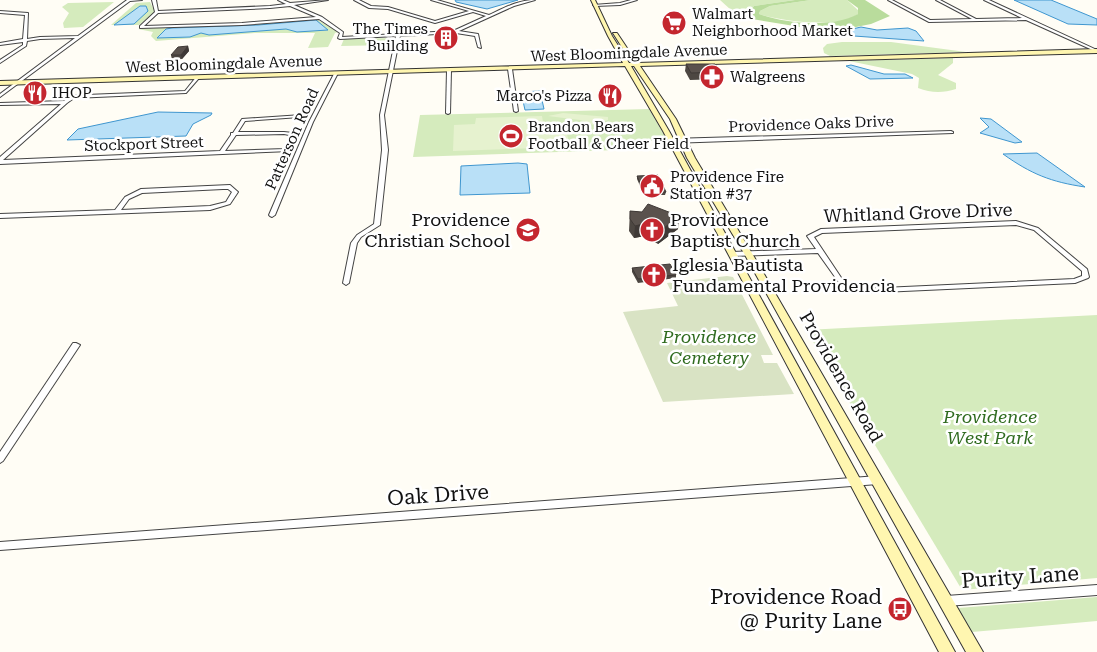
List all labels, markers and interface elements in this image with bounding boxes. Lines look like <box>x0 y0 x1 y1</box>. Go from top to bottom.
place label: Walmart Neighborhood Market <box>692 5 853 40</box>
supermarket icon: Walmart Neighborhood Market <box>661 10 687 36</box>
place label: The Times Building <box>352 20 428 55</box>
building icon: The Times Building <box>433 25 459 51</box>
street label: West Bloomingdale Avenue <box>530 41 728 65</box>
street label: West Bloomingdale Avenue <box>125 52 323 76</box>
pharmacy icon: Walgreens <box>699 64 725 90</box>
place label: Walgreens <box>730 68 805 86</box>
restaurant icon: IHOP <box>22 80 48 106</box>
restaurant icon: Marco's Pizza <box>597 83 623 109</box>
place label: IHOP <box>52 84 92 102</box>
street label: Patterson Road <box>262 85 323 193</box>
place label: Marco's Pizza <box>496 87 592 105</box>
street label: Providence Oaks Drive <box>728 112 894 136</box>
place label: Brandon Bears Football & Cheer Field <box>528 118 689 153</box>
sports icon: Brandon Bears Football & Cheer Field <box>498 123 524 149</box>
street label: Stockport Street <box>84 133 204 155</box>
place label: Providence Fire Station #37 <box>670 168 784 203</box>
public building icon: Providence Fire Station #37 <box>639 173 665 199</box>
street label: Whitland Grove Drive <box>823 199 1013 226</box>
place label: Providence Christian School <box>364 209 510 251</box>
place label: Providence Baptist Church <box>670 209 801 251</box>
school or university icon: Providence Christian School <box>515 217 541 243</box>
church icon: Providence Baptist Church <box>639 217 665 243</box>
place label: Iglesia Bautista Fundamental Providencia <box>672 254 896 296</box>
church icon: Iglesia Bautista Fundamental Providencia <box>641 262 667 288</box>
street label: Providence Road <box>795 308 888 446</box>
park label: Providence Cemetery <box>661 326 756 368</box>
park label: Providence West Park <box>942 406 1037 448</box>
street label: Oak Drive <box>387 479 489 511</box>
street label: Purity Lane <box>960 561 1080 593</box>
place label: Providence Road @ Purity Lane <box>710 585 883 633</box>
bus stop icon: Providence Road @ Purity Lane <box>887 596 913 622</box>

